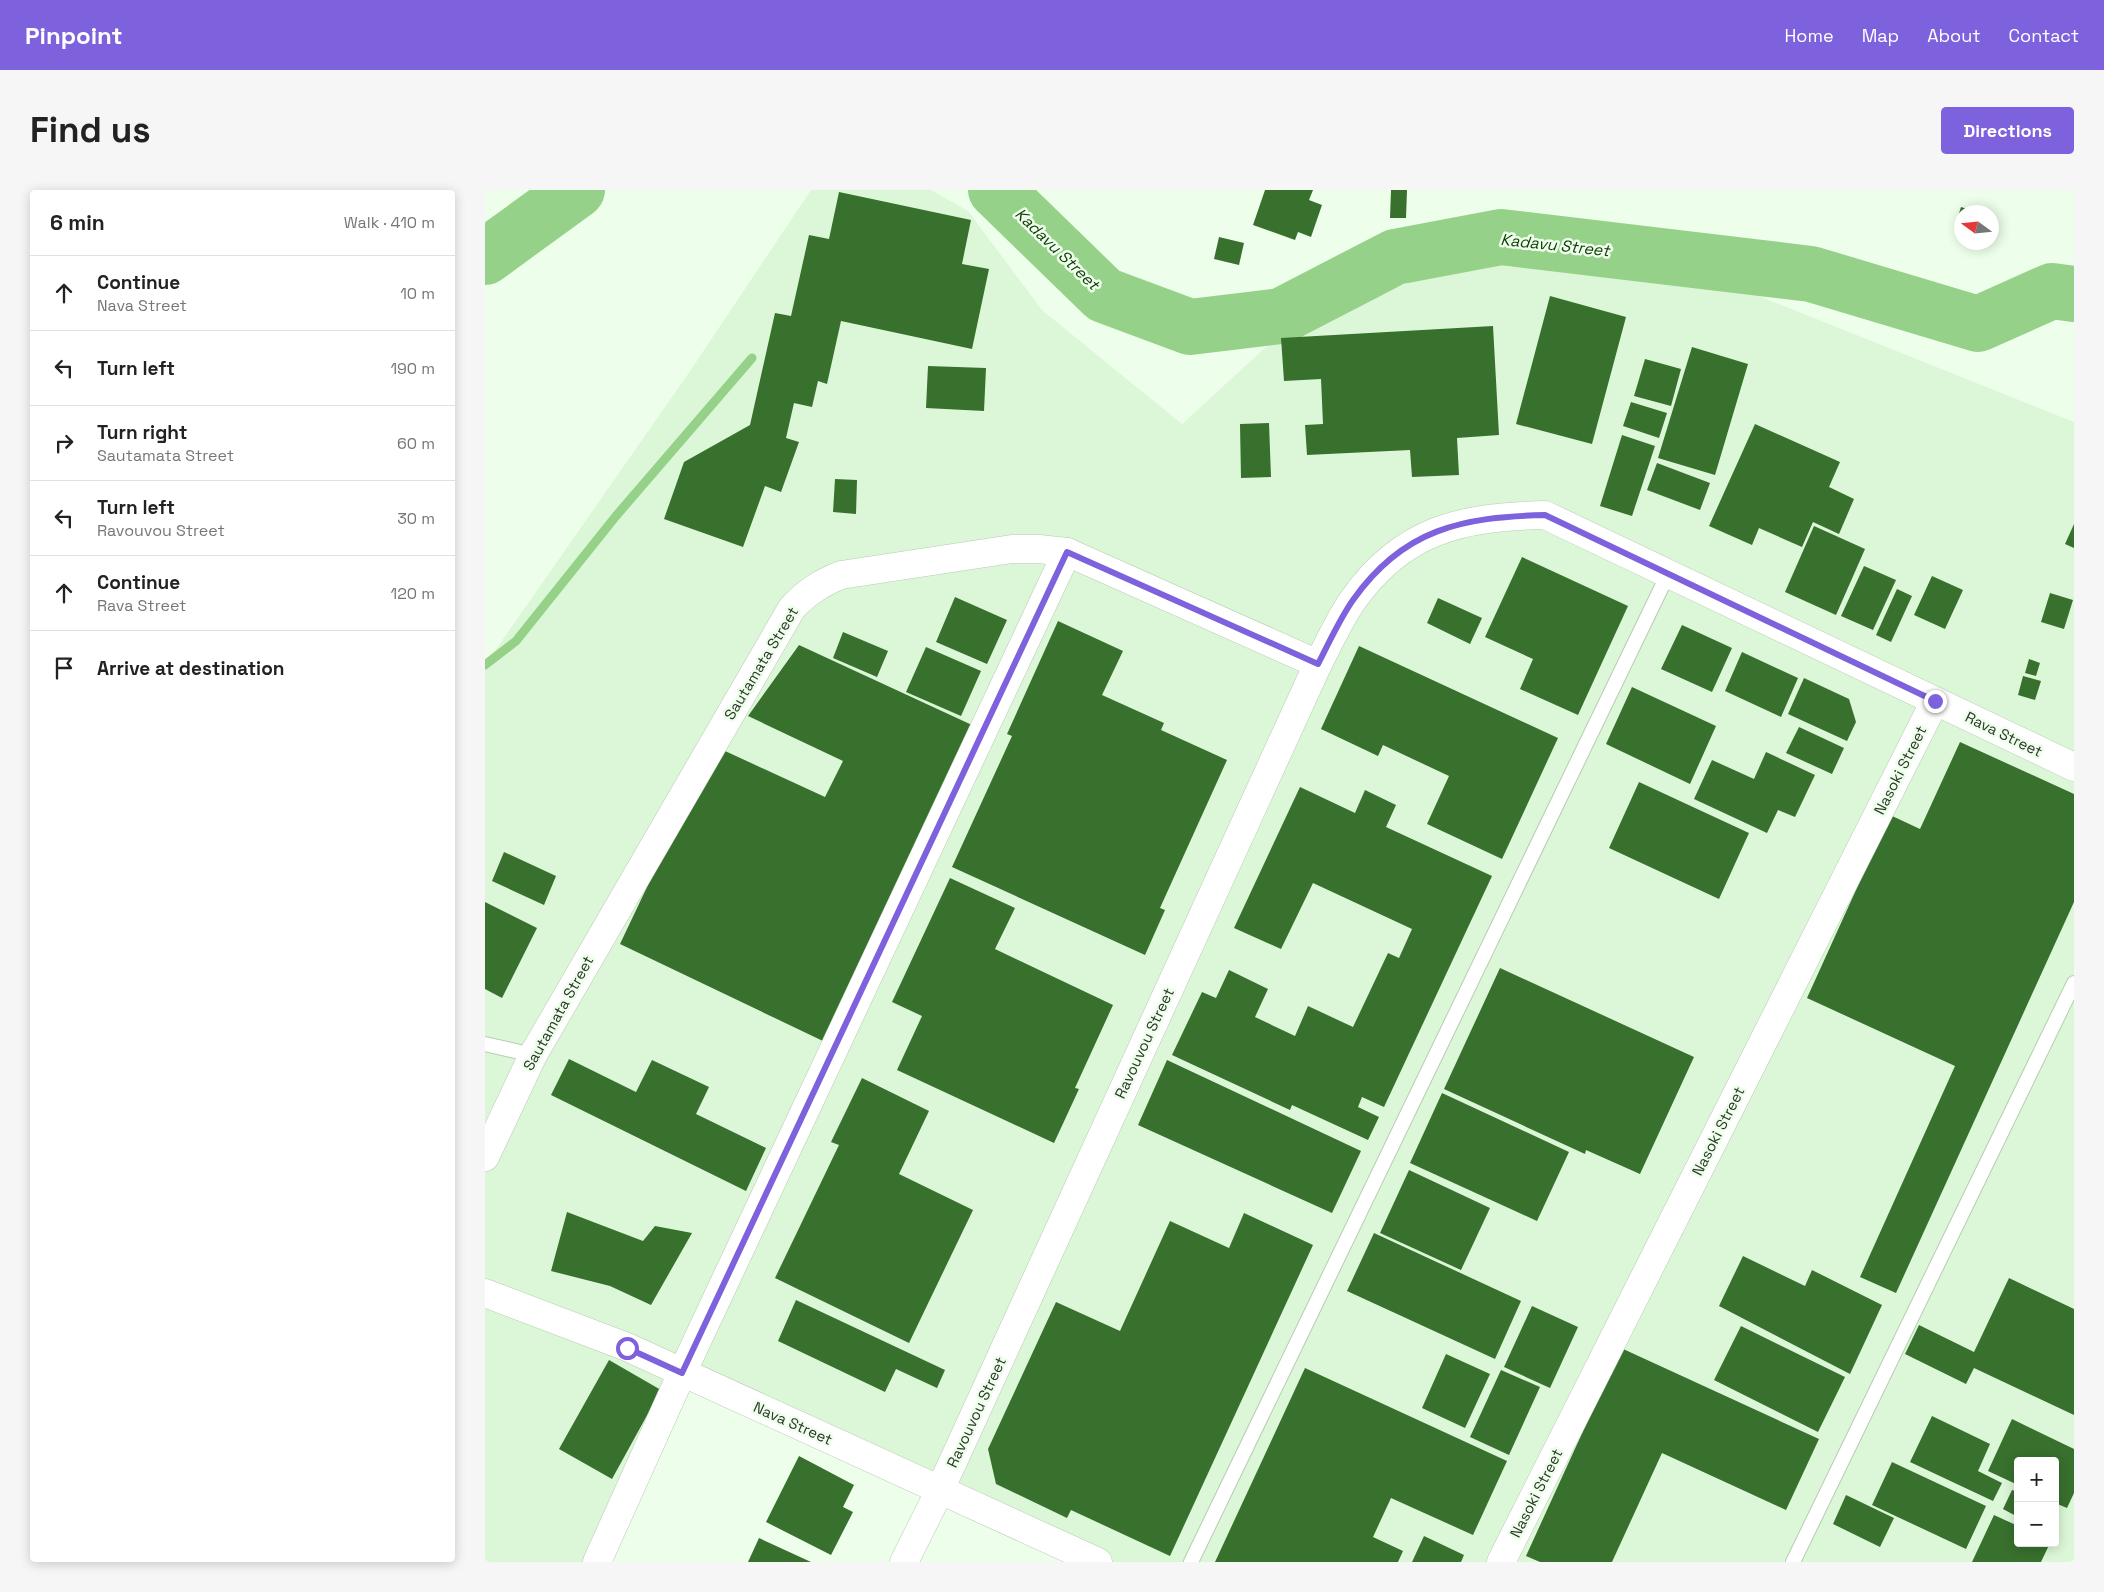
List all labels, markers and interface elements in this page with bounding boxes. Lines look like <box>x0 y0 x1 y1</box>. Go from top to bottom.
text: Pinpoint <box>25 20 122 51</box>
text: Home <box>1785 24 1834 47</box>
text: Map <box>1862 24 1899 47</box>
text: About <box>1927 24 1981 47</box>
text: Contact <box>2009 24 2079 47</box>
button: Directions <box>1941 107 2074 154</box>
text: Find us <box>30 108 151 152</box>
water label: Kadavu Street <box>1010 204 1105 296</box>
north arrow <box>1954 205 1999 250</box>
text: 6 min <box>50 209 105 236</box>
text: Walk · 410 m <box>344 212 435 233</box>
water label: Kadavu Street <box>1500 229 1612 261</box>
text: Continue <box>97 270 180 295</box>
icon: ahead <box>50 279 78 307</box>
text: 10 m <box>400 283 435 304</box>
text: Nava Street <box>97 295 187 316</box>
icon: left <box>50 354 78 382</box>
text: Turn left <box>97 356 175 381</box>
text: 190 m <box>390 358 435 379</box>
text: Turn right <box>97 420 187 445</box>
icon: right <box>50 429 78 457</box>
text: 60 m <box>397 433 435 454</box>
text: Sautamata Street <box>97 445 234 466</box>
text: Turn left <box>97 495 175 520</box>
icon: left <box>50 504 78 532</box>
text: 30 m <box>397 508 435 529</box>
text: Ravouvou Street <box>97 520 225 541</box>
text: Continue <box>97 570 180 595</box>
icon: ahead <box>50 579 78 607</box>
text: 120 m <box>391 583 435 604</box>
text: Rava Street <box>97 595 186 616</box>
street label: Sautamata Street <box>720 603 802 723</box>
icon: arrive <box>50 654 78 682</box>
text: Arrive at destination <box>97 656 285 681</box>
route end <box>1924 690 1947 713</box>
street label: Rava Street <box>1962 707 2046 761</box>
street label: Nasoki Street <box>1869 722 1931 818</box>
street label: Sautamata Street <box>519 952 598 1074</box>
street label: Ravouvou Street <box>1110 985 1178 1101</box>
street label: Nasoki Street <box>1687 1083 1749 1179</box>
route start <box>616 1337 639 1360</box>
street label: Ravouvou Street <box>942 1354 1010 1470</box>
street label: Nava Street <box>751 1397 835 1449</box>
street label: Nasoki Street <box>1505 1445 1567 1541</box>
map controls <box>2014 1457 2059 1547</box>
button: + <box>2014 1457 2059 1502</box>
button: − <box>2014 1502 2059 1547</box>

